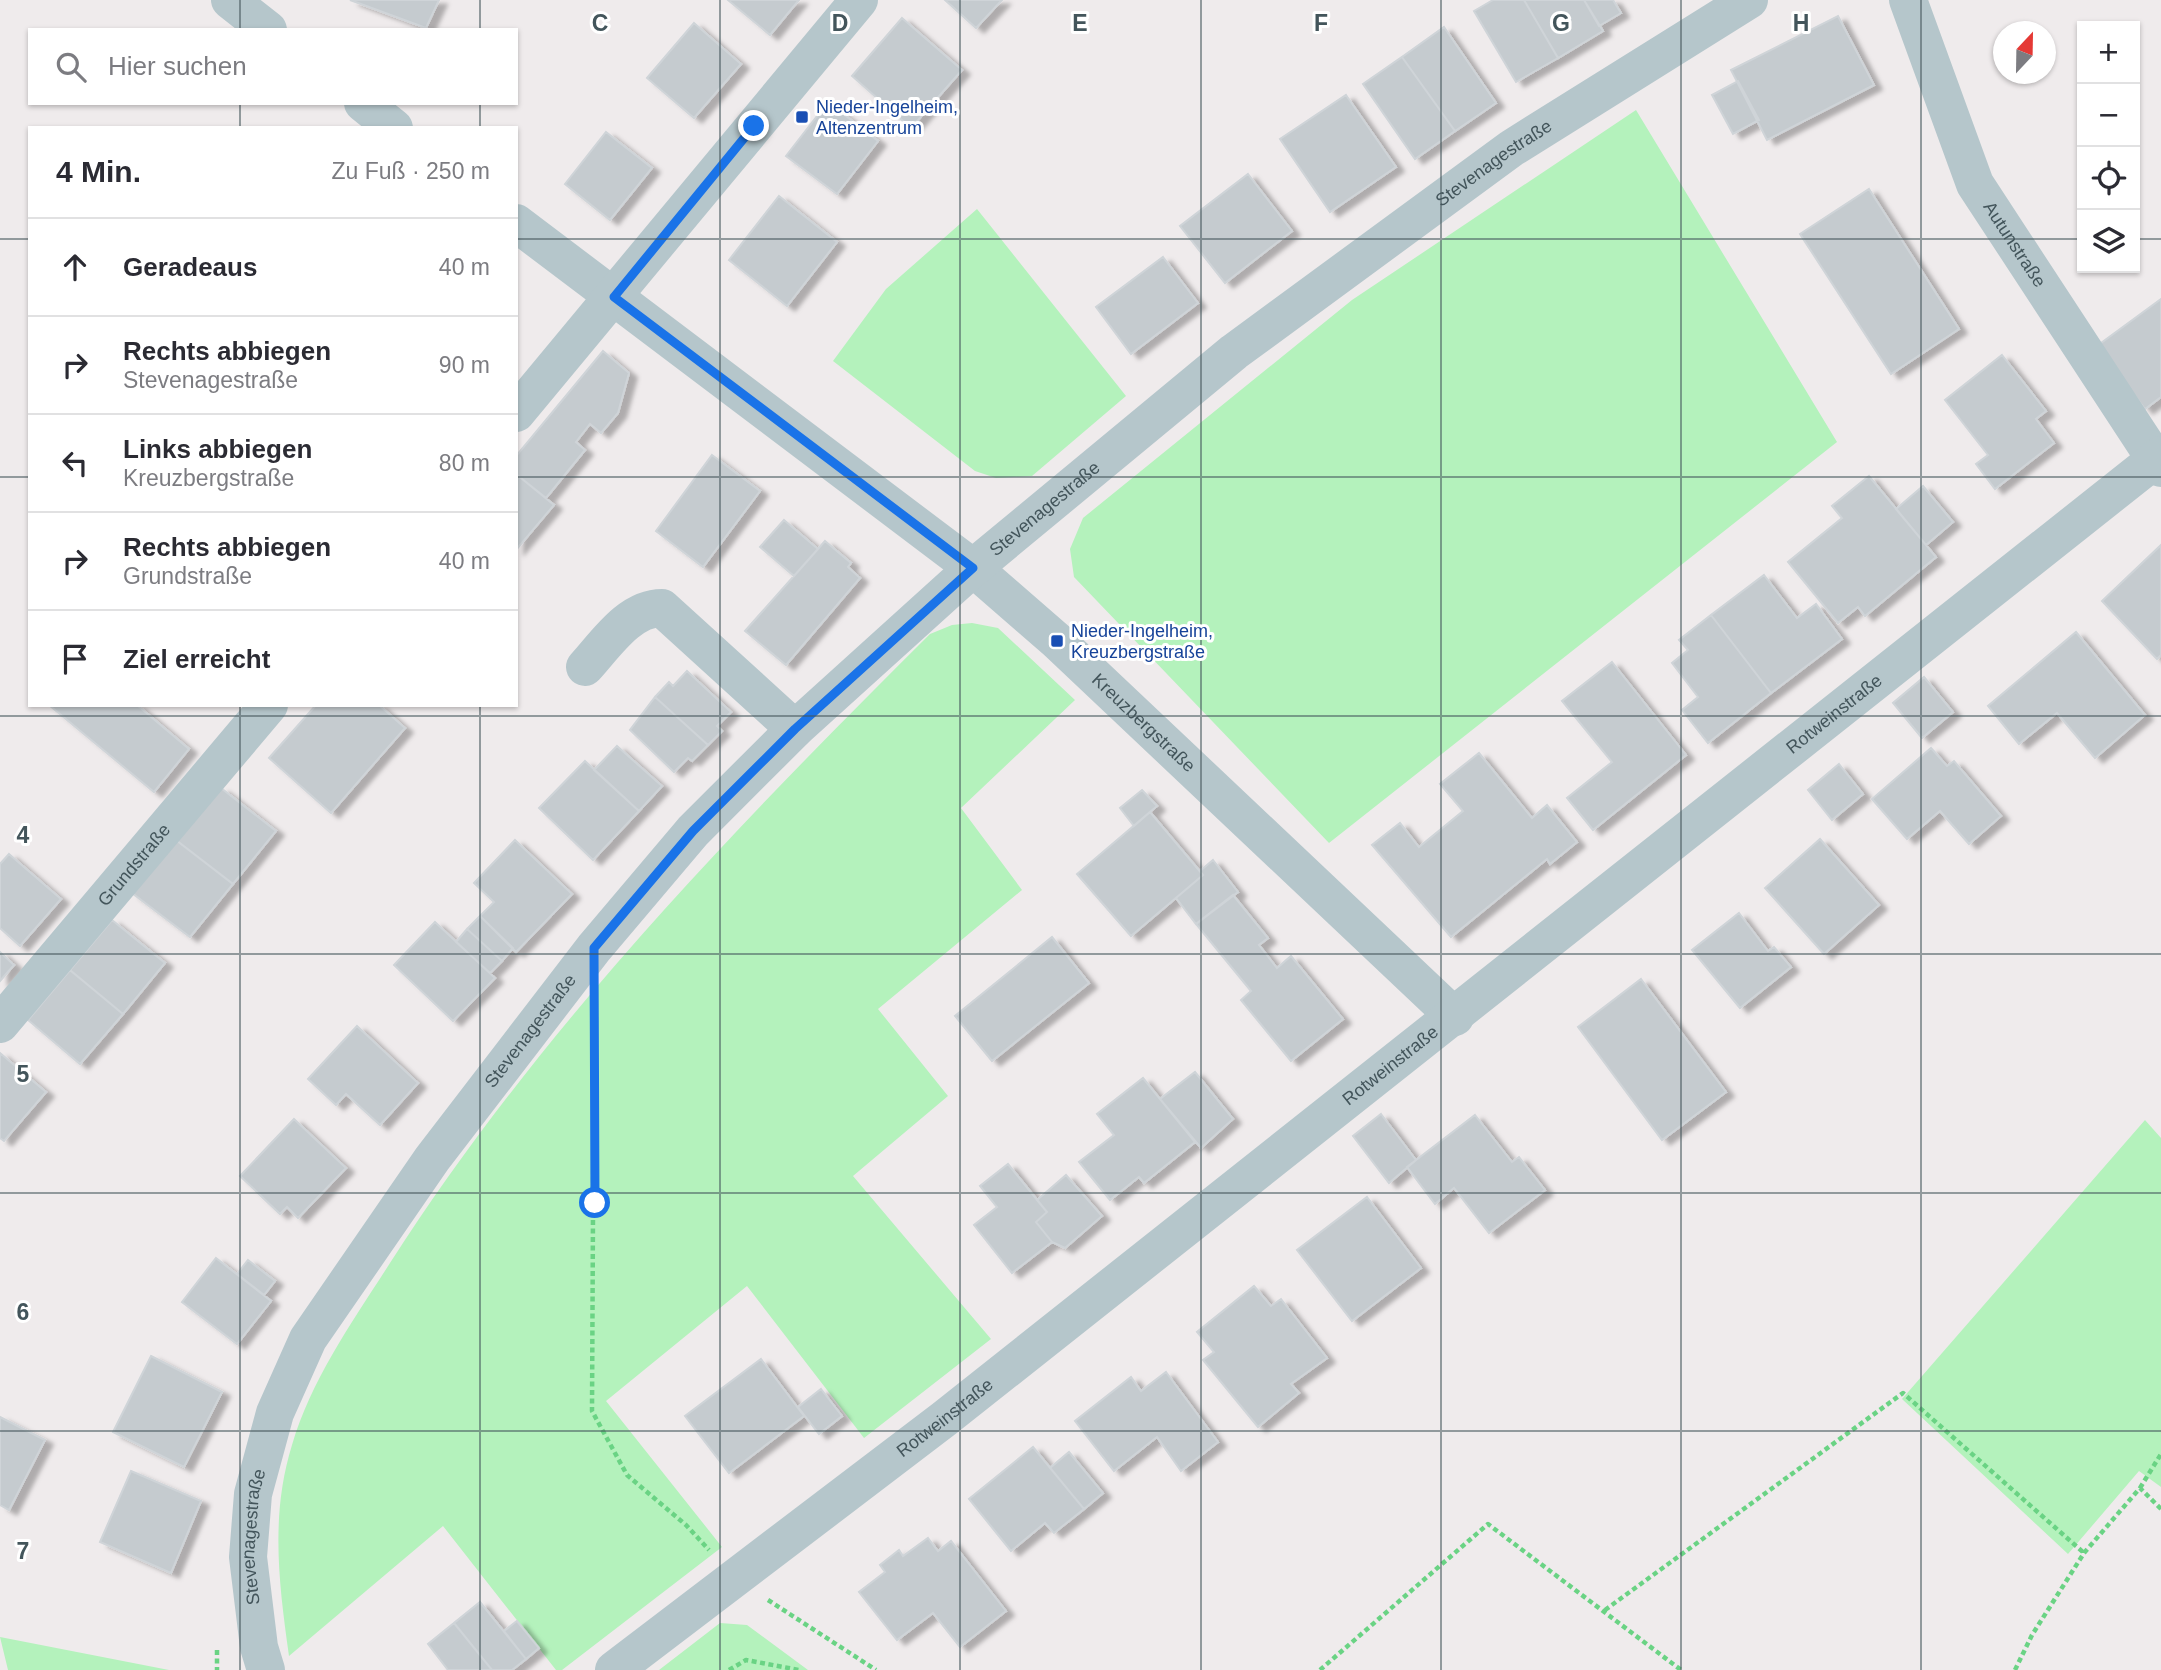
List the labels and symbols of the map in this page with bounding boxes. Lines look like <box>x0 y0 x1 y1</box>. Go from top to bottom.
text: C <box>592 10 608 36</box>
text: D <box>832 10 848 36</box>
text: E <box>1072 10 1088 36</box>
text: F <box>1314 10 1328 36</box>
text: G <box>1552 10 1570 36</box>
text: H <box>1793 10 1809 36</box>
north arrow <box>1993 21 2056 84</box>
place label: Nieder-Ingelheim, Altenzentrum <box>816 97 958 138</box>
marker: Nieder-Ingelheim, Altenzentrum <box>794 109 810 125</box>
route end <box>738 110 769 141</box>
street label: Stevenagestraße <box>1432 116 1555 211</box>
street label: Autunstraße <box>1979 198 2050 291</box>
street label: Stevenagestraße <box>985 457 1104 560</box>
place label: Nieder-Ingelheim, Kreuzbergstraße <box>1071 621 1213 662</box>
marker: Nieder-Ingelheim, Kreuzbergstraße <box>1049 633 1065 649</box>
street label: Kreuzbergstraße <box>1088 669 1199 776</box>
street label: Rotweinstraße <box>1782 670 1886 758</box>
street label: Grundstraße <box>94 820 174 910</box>
text: 4 <box>17 822 30 848</box>
street label: Stevenagestraße <box>481 970 580 1091</box>
street label: Rotweinstraße <box>1339 1022 1442 1109</box>
text: 5 <box>17 1061 30 1087</box>
route start <box>579 1187 610 1218</box>
text: 6 <box>17 1299 29 1325</box>
street label: Rotweinstraße <box>893 1374 997 1461</box>
street label: Stevenagestraße <box>238 1467 269 1606</box>
text: 7 <box>17 1538 29 1564</box>

